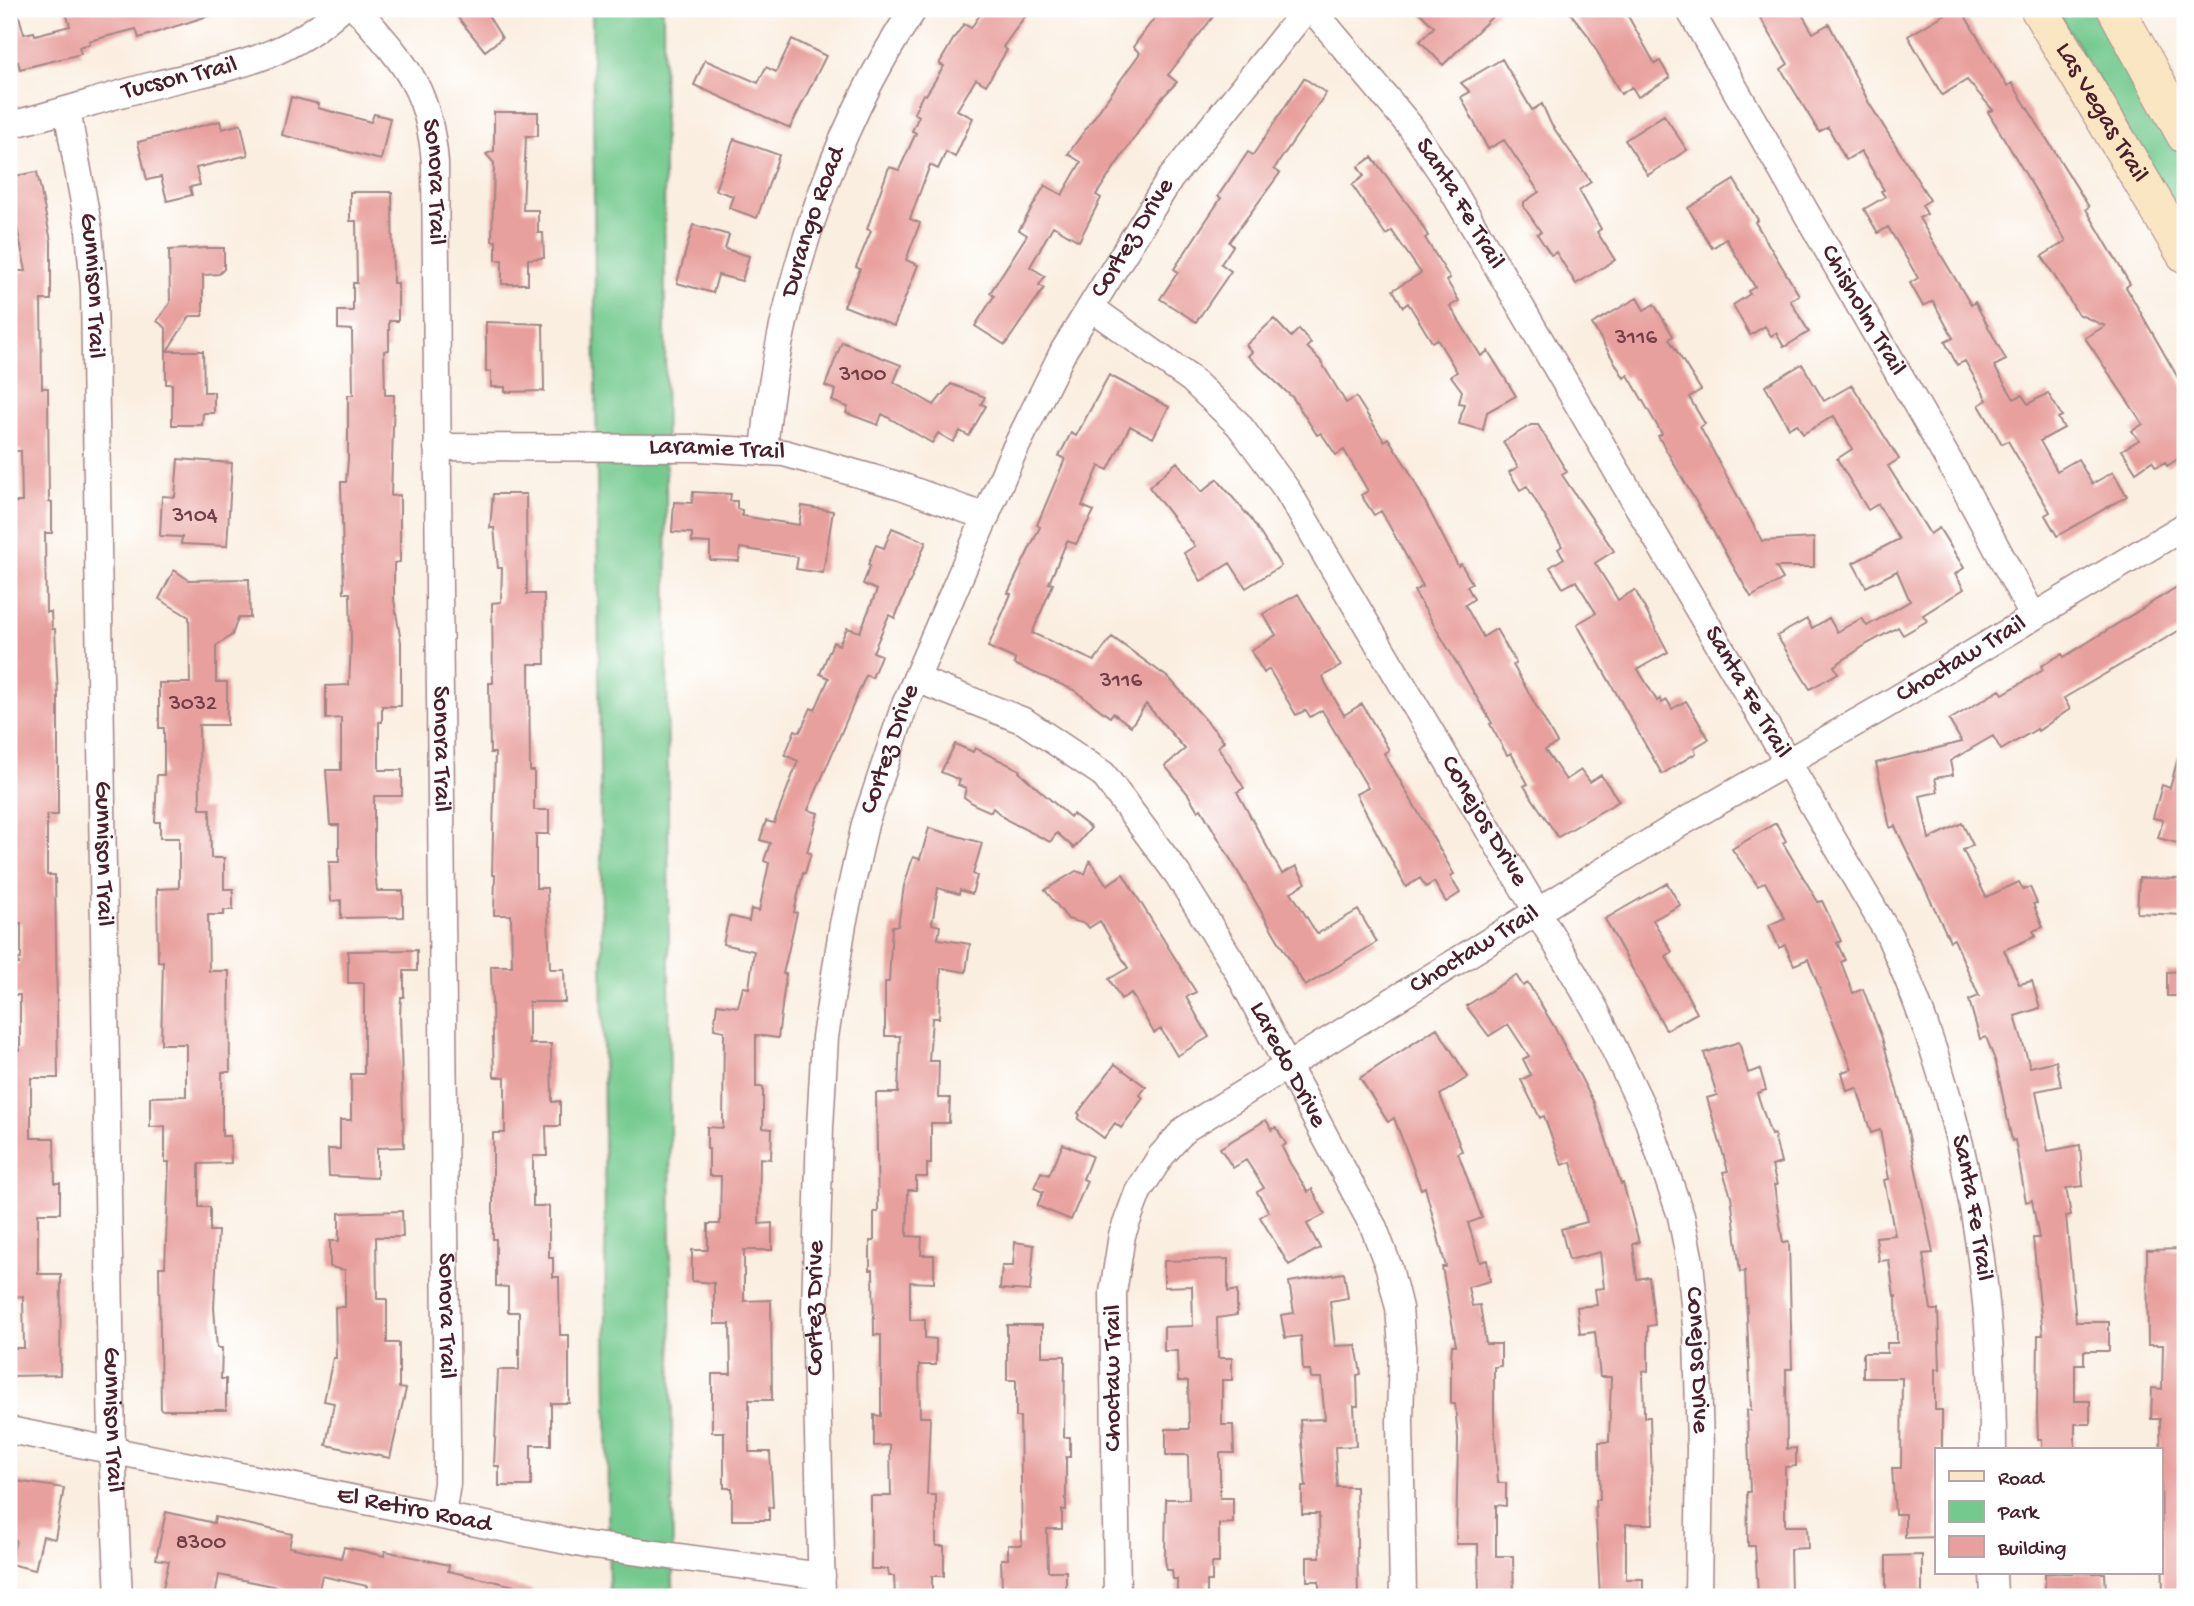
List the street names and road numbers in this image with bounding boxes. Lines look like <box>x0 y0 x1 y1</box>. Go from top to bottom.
street label: Las Vegas Trail <box>2047 37 2155 189</box>
street label: Tucson Trail <box>117 50 241 109</box>
street label: Sonora Trail <box>413 116 451 245</box>
street label: Santa Fe Trail <box>1407 133 1511 275</box>
street label: Durango Road <box>774 141 854 302</box>
street label: Cortez Drive <box>1084 172 1182 304</box>
street label: Gunnison Trail <box>71 211 111 359</box>
street label: Chisholm Trail <box>1813 240 1912 382</box>
street label: Laramie Trail <box>649 432 786 469</box>
street label: Choctaw Trail <box>1891 609 2033 711</box>
street label: Santa Fe Trail <box>1696 621 1798 764</box>
street label: Cortez Drive <box>854 679 928 818</box>
street label: Sonora Trail <box>424 686 457 812</box>
street label: Conejos Drive <box>1433 750 1535 893</box>
street label: Gunnison Trail <box>86 781 119 927</box>
street label: Choctaw Trail <box>1404 898 1545 1002</box>
street label: Laredo Drive <box>1241 997 1333 1134</box>
street label: Santa Fe Trail <box>1943 1132 1999 1283</box>
street label: Cortez Drive <box>799 1240 832 1376</box>
street label: Sonora Trail <box>430 1253 462 1379</box>
street label: Conejos Drive <box>1677 1285 1715 1434</box>
street label: Choctaw Trail <box>1099 1305 1130 1451</box>
street label: Gunnison Trail <box>95 1347 130 1493</box>
street label: El Retiro Road <box>334 1480 496 1541</box>

